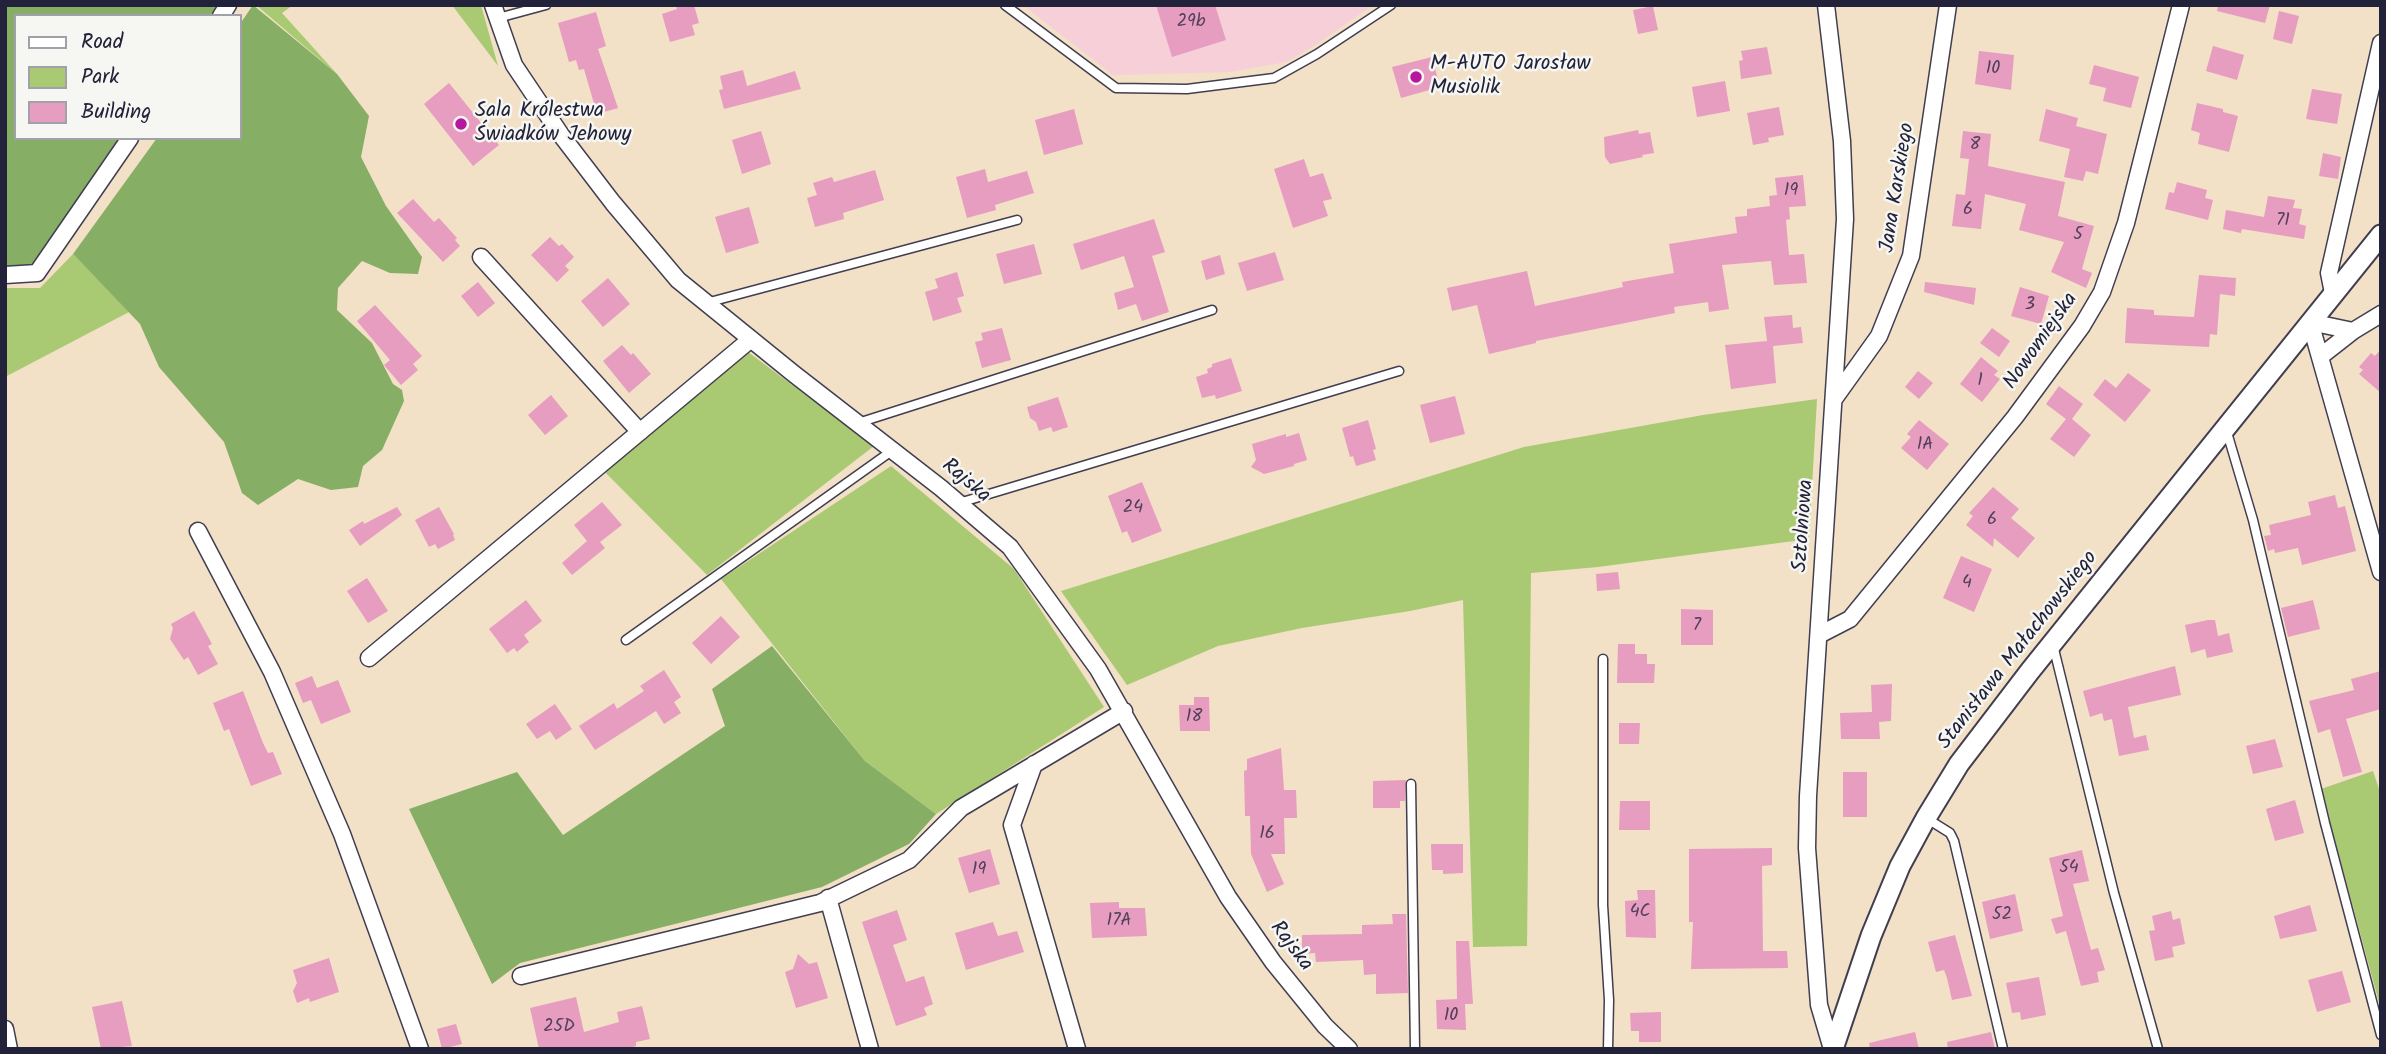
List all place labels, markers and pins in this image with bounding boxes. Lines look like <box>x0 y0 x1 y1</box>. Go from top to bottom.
place label: M-AUTO Jarosław Musiolik <box>1430 52 1591 102</box>
marker: M-AUTO Jarosław Musiolik <box>1408 69 1424 85</box>
place label: Sala Królestwa Świadków Jehowy <box>475 99 631 149</box>
marker: Sala Królestwa Świadków Jehowy <box>453 116 469 132</box>

